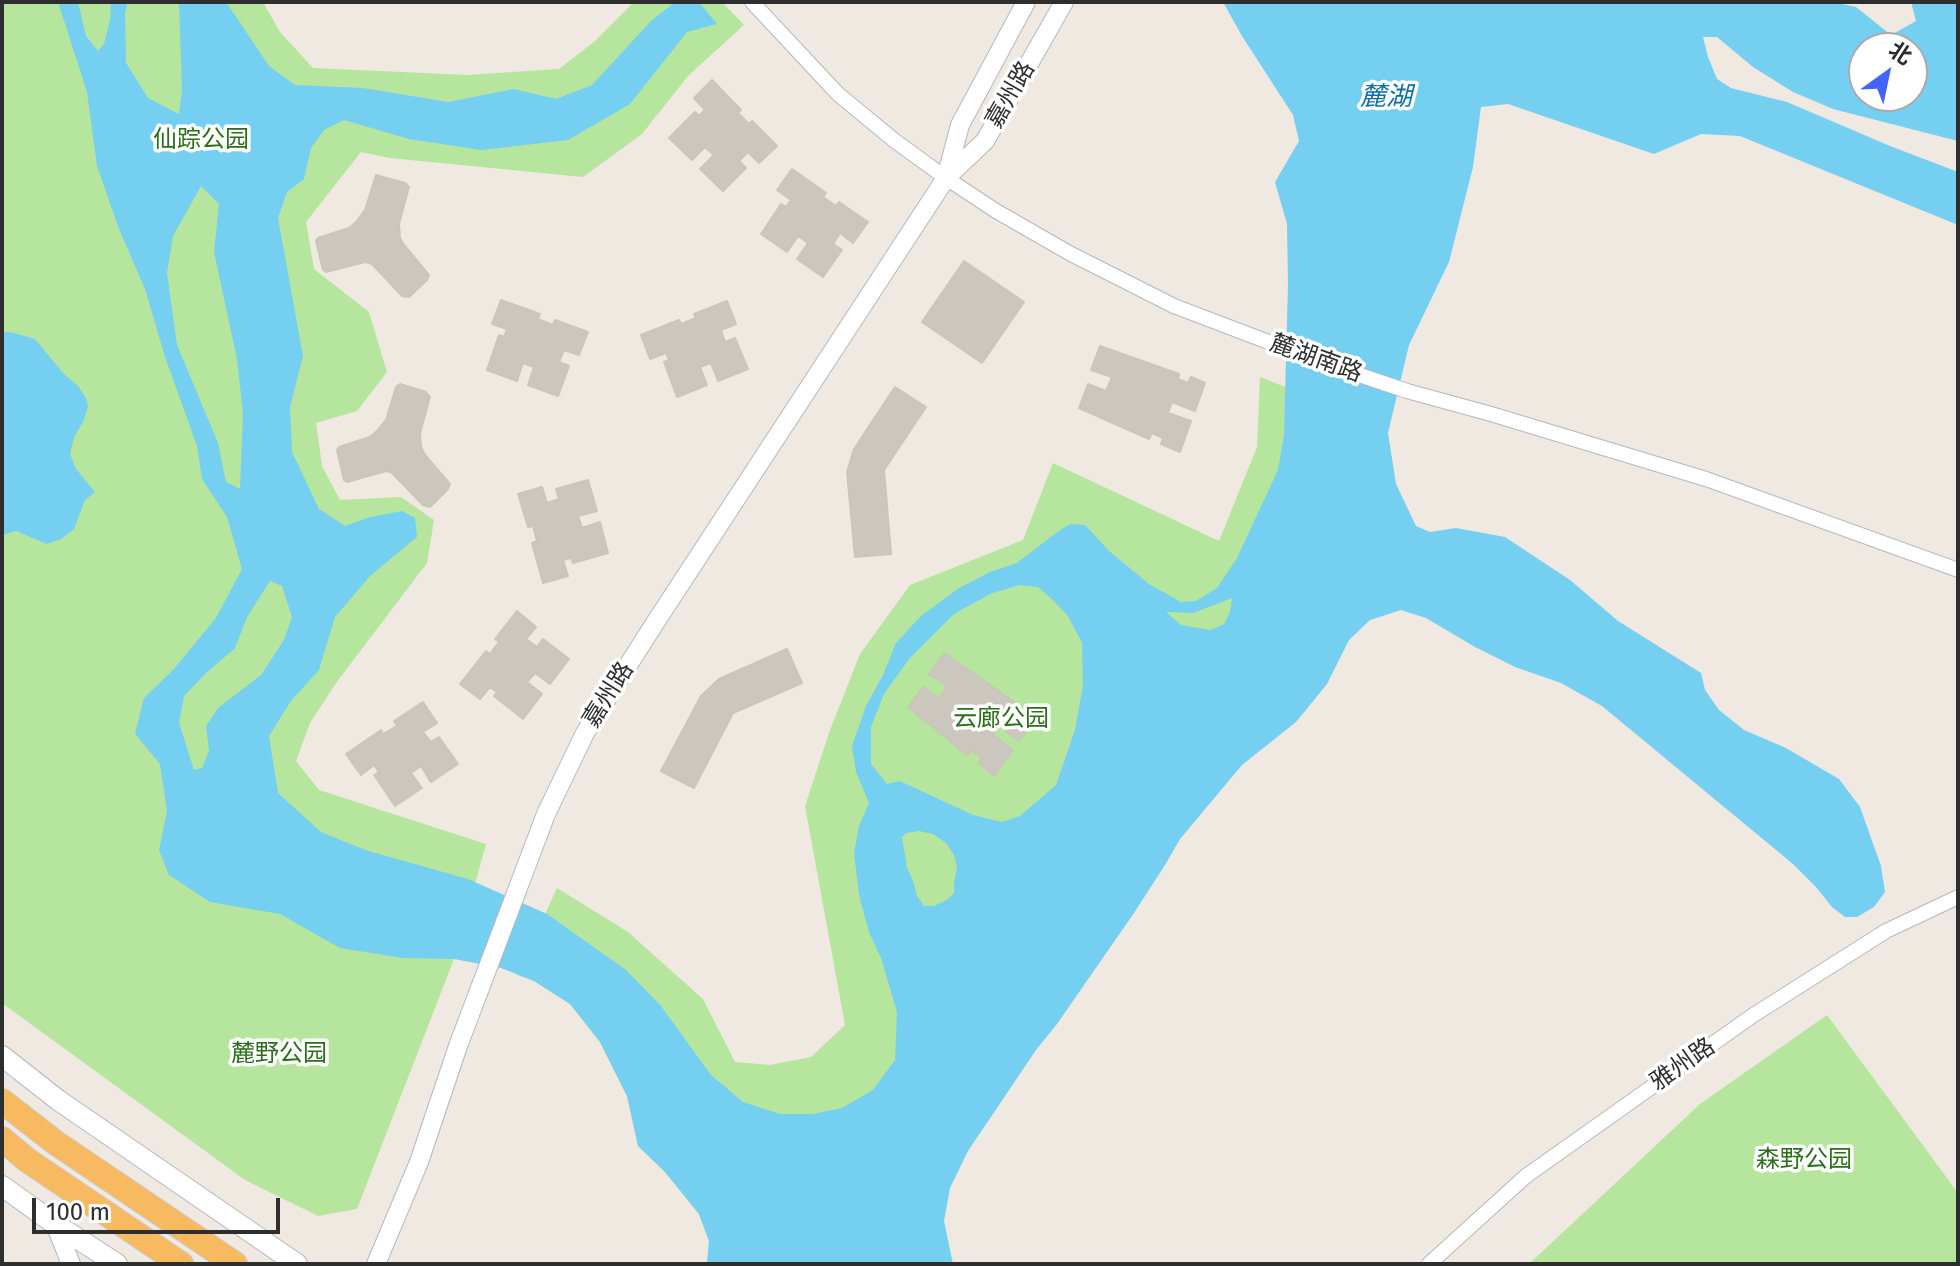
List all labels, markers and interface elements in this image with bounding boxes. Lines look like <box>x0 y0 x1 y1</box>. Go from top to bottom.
north arrow <box>1848 32 1928 112</box>
text: 北 <box>1884 36 1917 70</box>
street label: 嘉州路 <box>981 57 1041 133</box>
water label: 麓湖 <box>1360 82 1412 114</box>
park label: 仙踪公园 <box>153 126 249 154</box>
street label: 麓湖南路 <box>1266 329 1366 389</box>
street label: 嘉州路 <box>578 657 640 733</box>
park label: 云廊公园 <box>953 705 1049 733</box>
street label: 雅州路 <box>1645 1033 1721 1097</box>
park label: 麓野公园 <box>231 1040 327 1068</box>
park label: 森野公园 <box>1756 1146 1852 1174</box>
scale bar <box>36 1182 284 1232</box>
text: 100 m <box>46 1198 110 1226</box>

